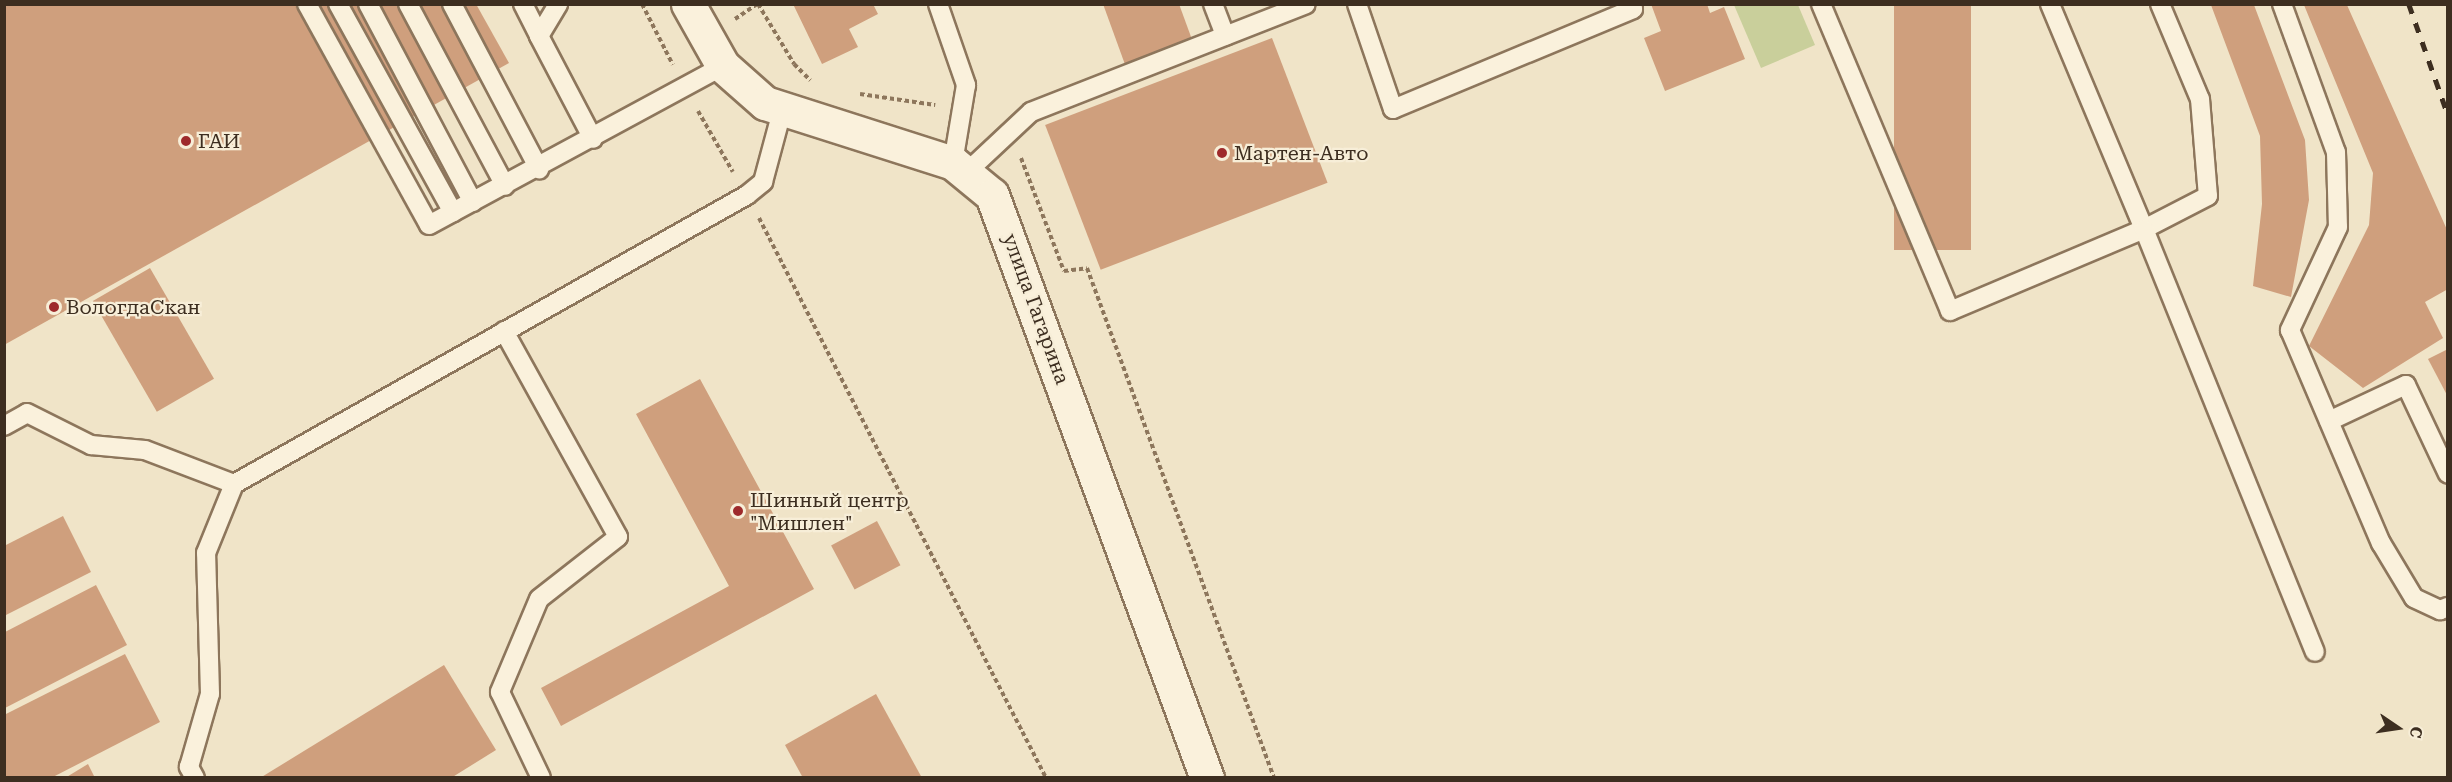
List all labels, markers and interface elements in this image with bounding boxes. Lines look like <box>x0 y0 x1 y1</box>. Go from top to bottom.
place label: ГАИ <box>198 129 240 153</box>
marker: ГАИ <box>179 134 193 148</box>
place label: Мартен-Авто <box>1234 141 1368 165</box>
marker: Мартен-Авто <box>1215 146 1229 160</box>
street label: улица Гагарина <box>998 230 1074 388</box>
place label: ВологдаСкан <box>66 295 200 319</box>
marker: ВологдаСкан <box>47 300 61 314</box>
place label: Шинный центр "Мишлен" <box>750 488 908 535</box>
marker: Шинный центр "Мишлен" <box>731 504 745 518</box>
north arrow <box>2368 698 2428 758</box>
text: С <box>2406 725 2427 740</box>

